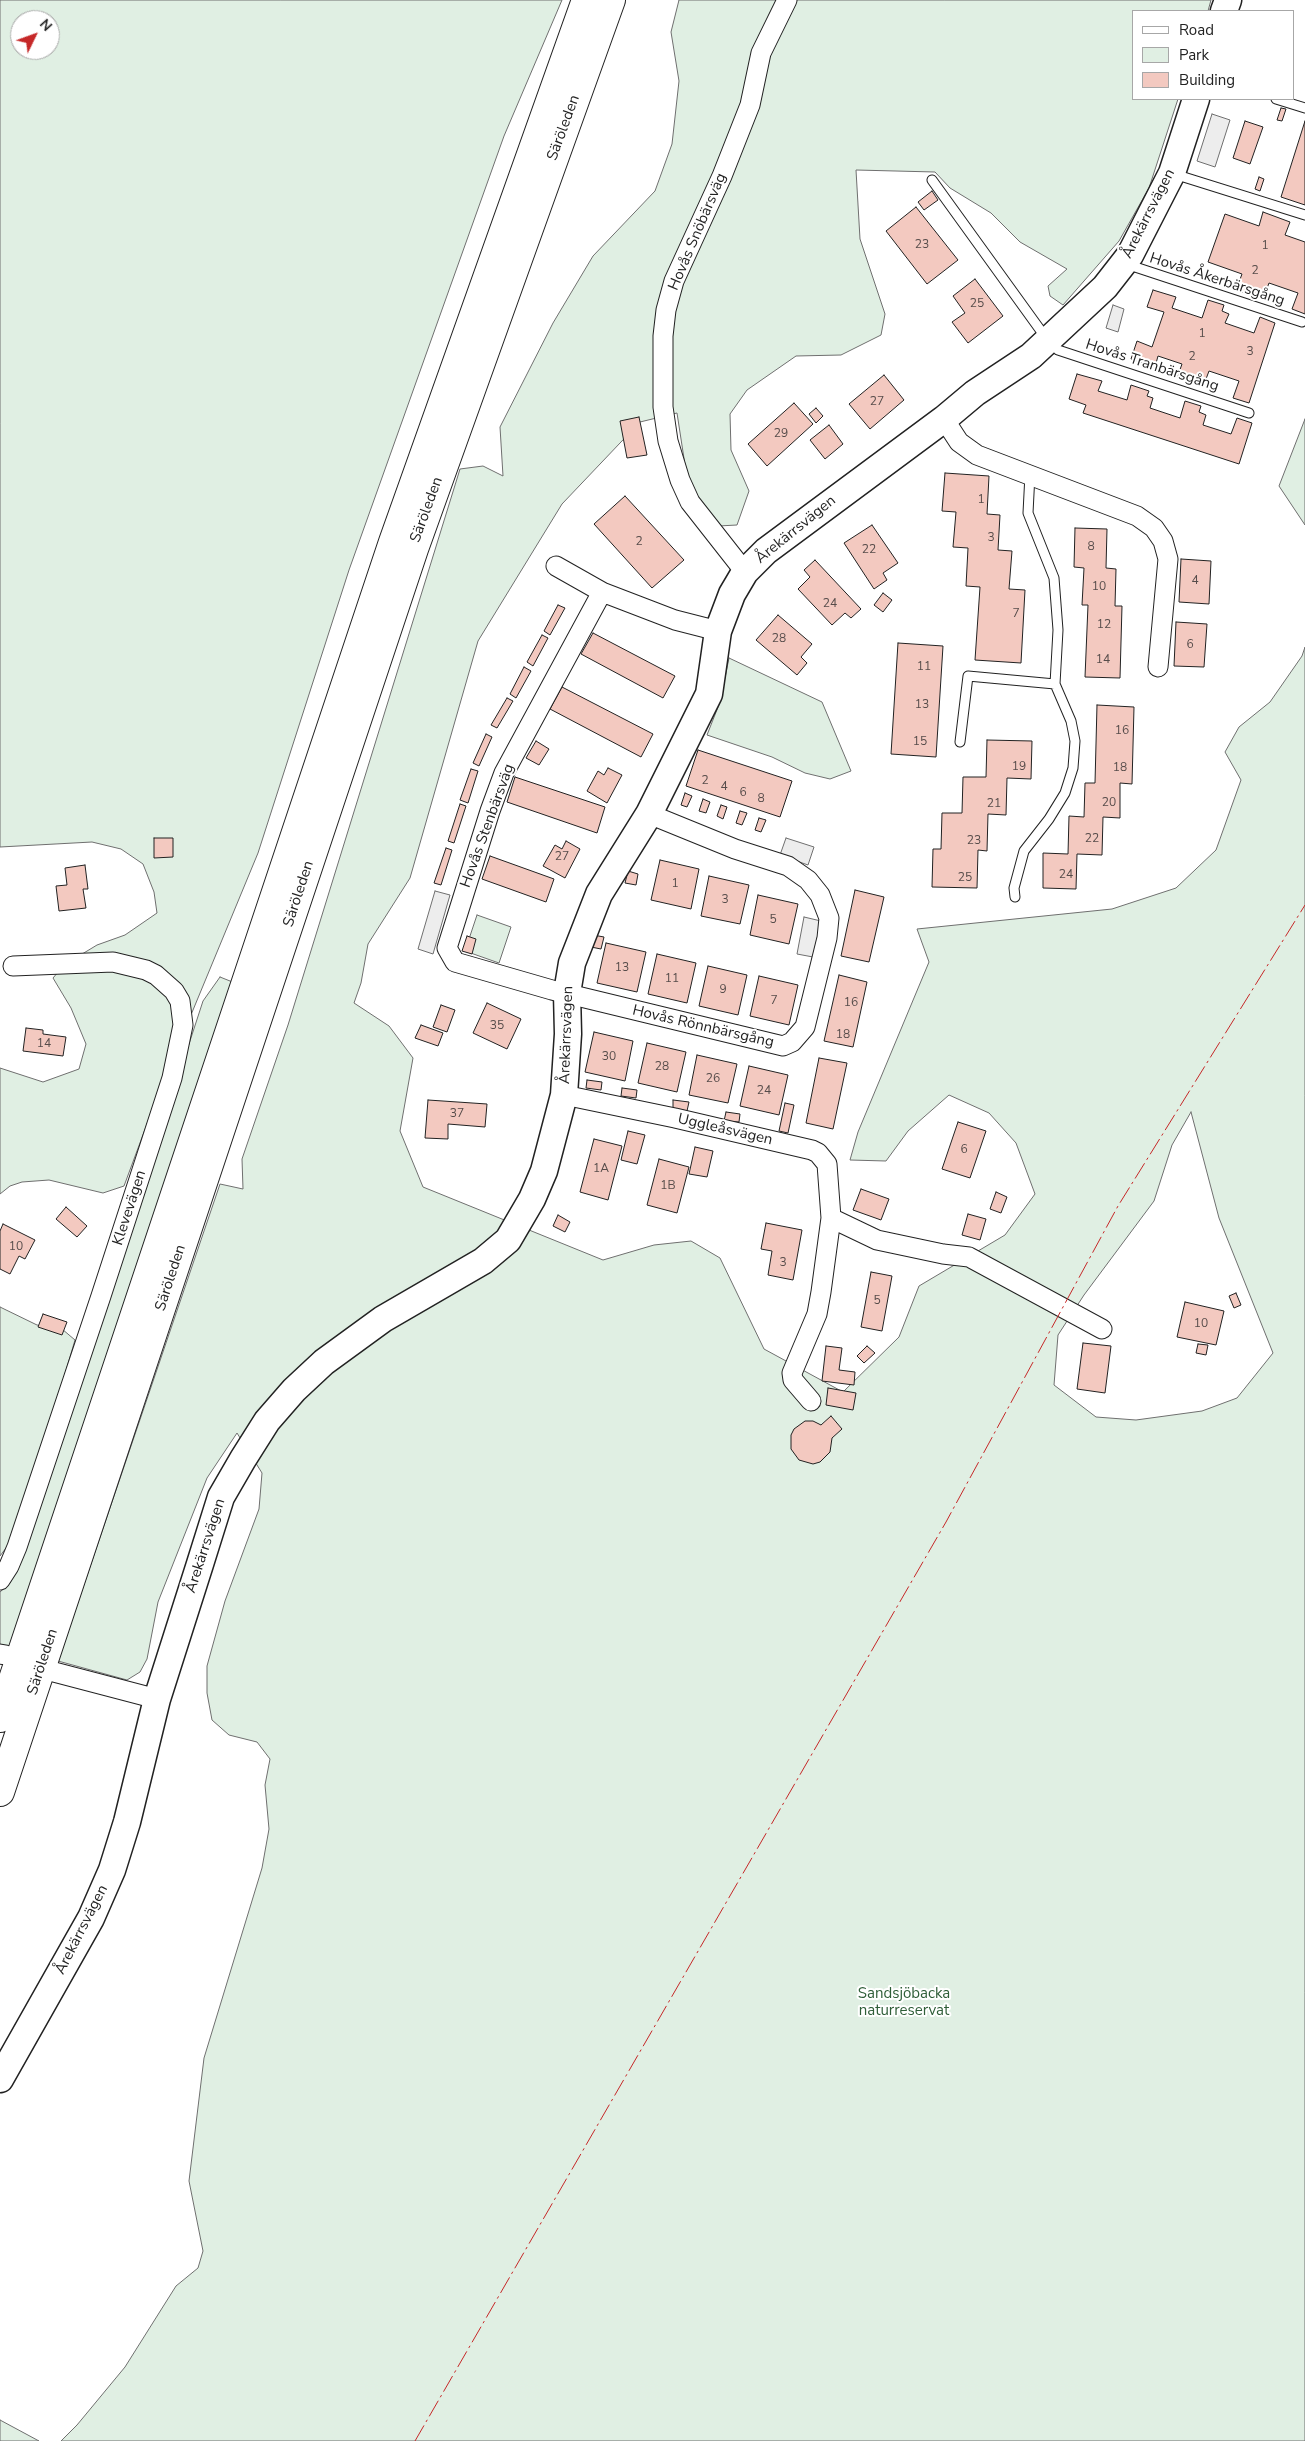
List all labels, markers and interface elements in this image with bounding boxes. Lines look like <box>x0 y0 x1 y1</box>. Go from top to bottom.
north arrow <box>10 10 60 60</box>
legend <box>1132 10 1295 100</box>
text: N <box>35 15 56 36</box>
text: Road <box>1179 20 1214 40</box>
text: Park <box>1179 45 1209 65</box>
text: Building <box>1179 70 1235 90</box>
street label: Säröleden <box>544 93 584 163</box>
street label: Årekärrsvägen <box>1119 166 1179 262</box>
street label: Hovås Snöbärsväg <box>665 171 731 293</box>
house number: 23 <box>915 238 929 252</box>
house number: 1 <box>1261 239 1269 253</box>
street label: Hovås Åkerbärsgång <box>1147 250 1287 310</box>
house number: 2 <box>1251 264 1259 278</box>
house number: 25 <box>970 297 984 311</box>
house number: 1 <box>1198 327 1206 341</box>
street label: Hovås Tranbärsgång <box>1083 336 1221 396</box>
house number: 3 <box>1246 345 1254 359</box>
house number: 2 <box>1188 350 1196 364</box>
house number: 27 <box>870 395 884 409</box>
house number: 29 <box>774 427 788 441</box>
street label: Säröleden <box>407 475 447 545</box>
street label: Årekärrsvägen <box>752 492 840 568</box>
house number: 1 <box>977 493 985 507</box>
house number: 3 <box>987 531 995 545</box>
house number: 2 <box>635 535 643 549</box>
house number: 8 <box>1087 540 1095 554</box>
house number: 22 <box>862 543 876 557</box>
house number: 4 <box>1191 574 1199 588</box>
house number: 10 <box>1092 580 1106 594</box>
house number: 24 <box>823 597 837 611</box>
house number: 7 <box>1012 607 1020 621</box>
house number: 12 <box>1097 618 1111 632</box>
house number: 28 <box>772 632 786 646</box>
house number: 6 <box>1186 638 1194 652</box>
house number: 14 <box>1096 653 1110 667</box>
house number: 11 <box>917 660 931 674</box>
house number: 13 <box>915 698 929 712</box>
house number: 16 <box>1115 724 1129 738</box>
house number: 15 <box>913 735 927 749</box>
house number: 19 <box>1012 760 1026 774</box>
house number: 18 <box>1113 761 1127 775</box>
street label: Hovås Stenbärsväg <box>457 762 519 890</box>
house number: 2 <box>701 774 709 788</box>
house number: 4 <box>720 780 728 794</box>
house number: 6 <box>739 786 747 800</box>
house number: 8 <box>757 792 765 806</box>
house number: 20 <box>1102 796 1116 810</box>
house number: 21 <box>987 797 1001 811</box>
house number: 22 <box>1085 832 1099 846</box>
house number: 23 <box>967 834 981 848</box>
house number: 27 <box>555 850 569 864</box>
street label: Säröleden <box>280 859 318 929</box>
house number: 24 <box>1059 868 1073 882</box>
house number: 25 <box>958 871 972 885</box>
house number: 1 <box>671 877 679 891</box>
house number: 3 <box>721 893 729 907</box>
house number: 5 <box>769 913 777 927</box>
house number: 13 <box>615 961 629 975</box>
house number: 11 <box>665 972 679 986</box>
house number: 9 <box>719 983 727 997</box>
street label: Årekärrsvägen <box>556 986 578 1084</box>
house number: 7 <box>770 994 778 1008</box>
house number: 16 <box>844 996 858 1010</box>
street label: Hovås Rönnbärsgång <box>630 1002 776 1052</box>
house number: 35 <box>490 1019 504 1033</box>
house number: 18 <box>836 1028 850 1042</box>
house number: 14 <box>37 1037 51 1051</box>
house number: 30 <box>602 1050 616 1064</box>
house number: 28 <box>655 1060 669 1074</box>
house number: 26 <box>706 1072 720 1086</box>
house number: 24 <box>757 1084 771 1098</box>
house number: 37 <box>450 1107 464 1121</box>
street label: Uggleåsvägen <box>676 1110 774 1150</box>
house number: 6 <box>960 1143 968 1157</box>
house number: 1A <box>593 1162 609 1176</box>
street label: Klevevägen <box>109 1168 151 1248</box>
house number: 1B <box>660 1179 676 1193</box>
house number: 10 <box>9 1240 23 1254</box>
street label: Säröleden <box>152 1243 190 1313</box>
house number: 3 <box>779 1256 787 1270</box>
house number: 5 <box>873 1294 881 1308</box>
house number: 10 <box>1194 1317 1208 1331</box>
street label: Årekärrsvägen <box>182 1497 230 1595</box>
street label: Säröleden <box>24 1627 62 1697</box>
street label: Årekärrsvägen <box>52 1882 112 1978</box>
park label: Sandsjöbacka naturreservat <box>858 1985 950 2020</box>

